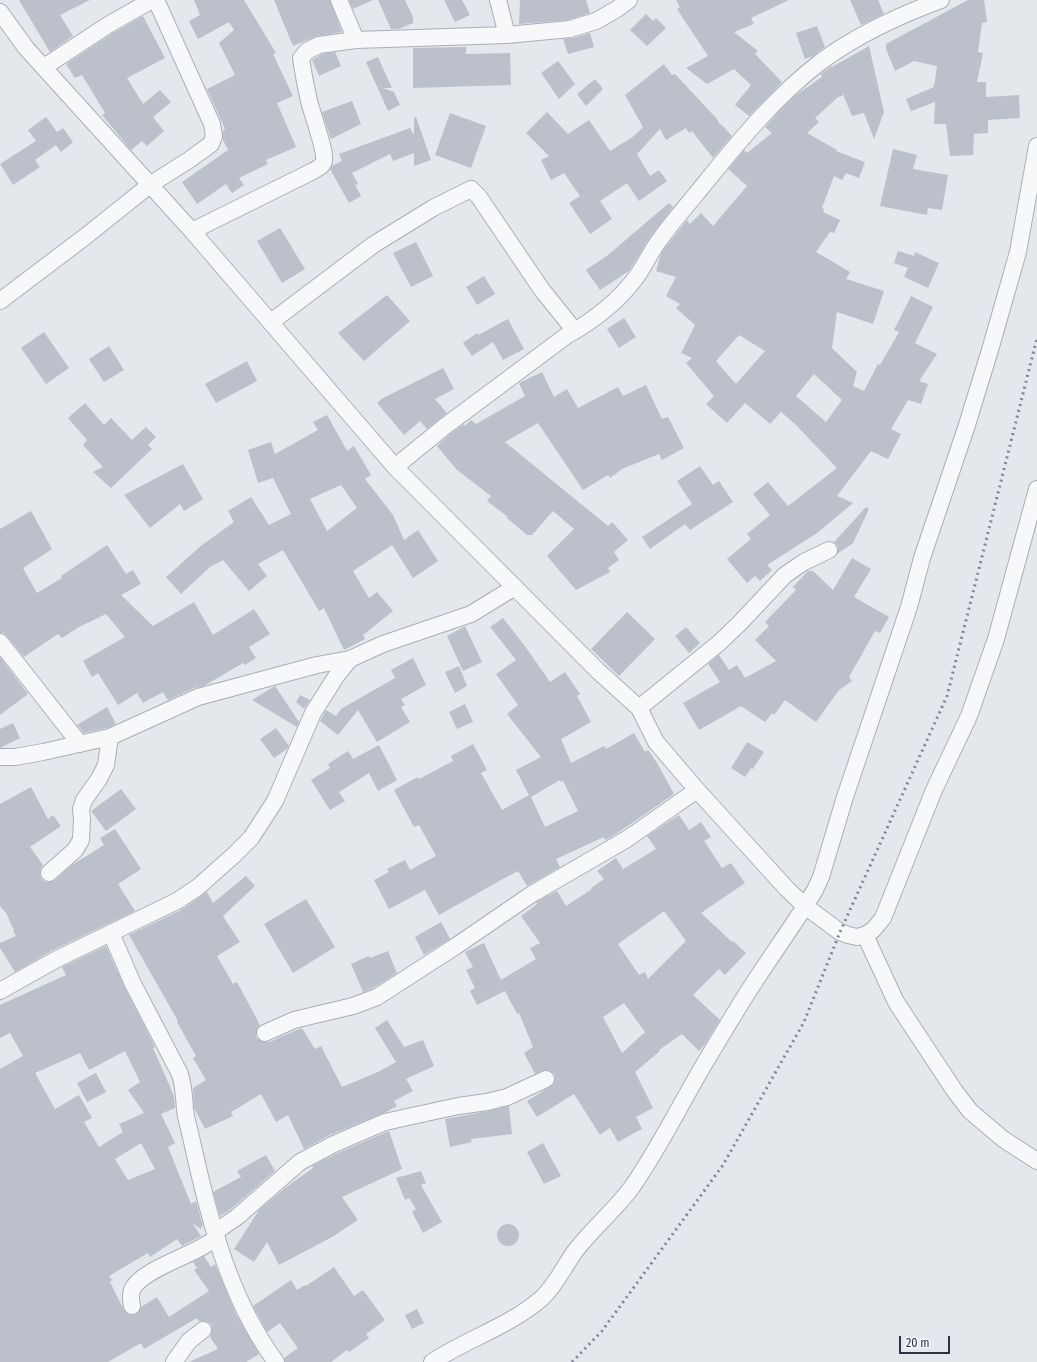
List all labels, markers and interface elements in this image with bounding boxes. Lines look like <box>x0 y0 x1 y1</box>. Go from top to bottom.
scale bar <box>901 1328 952 1354</box>
text: 20 m <box>906 1336 930 1350</box>

